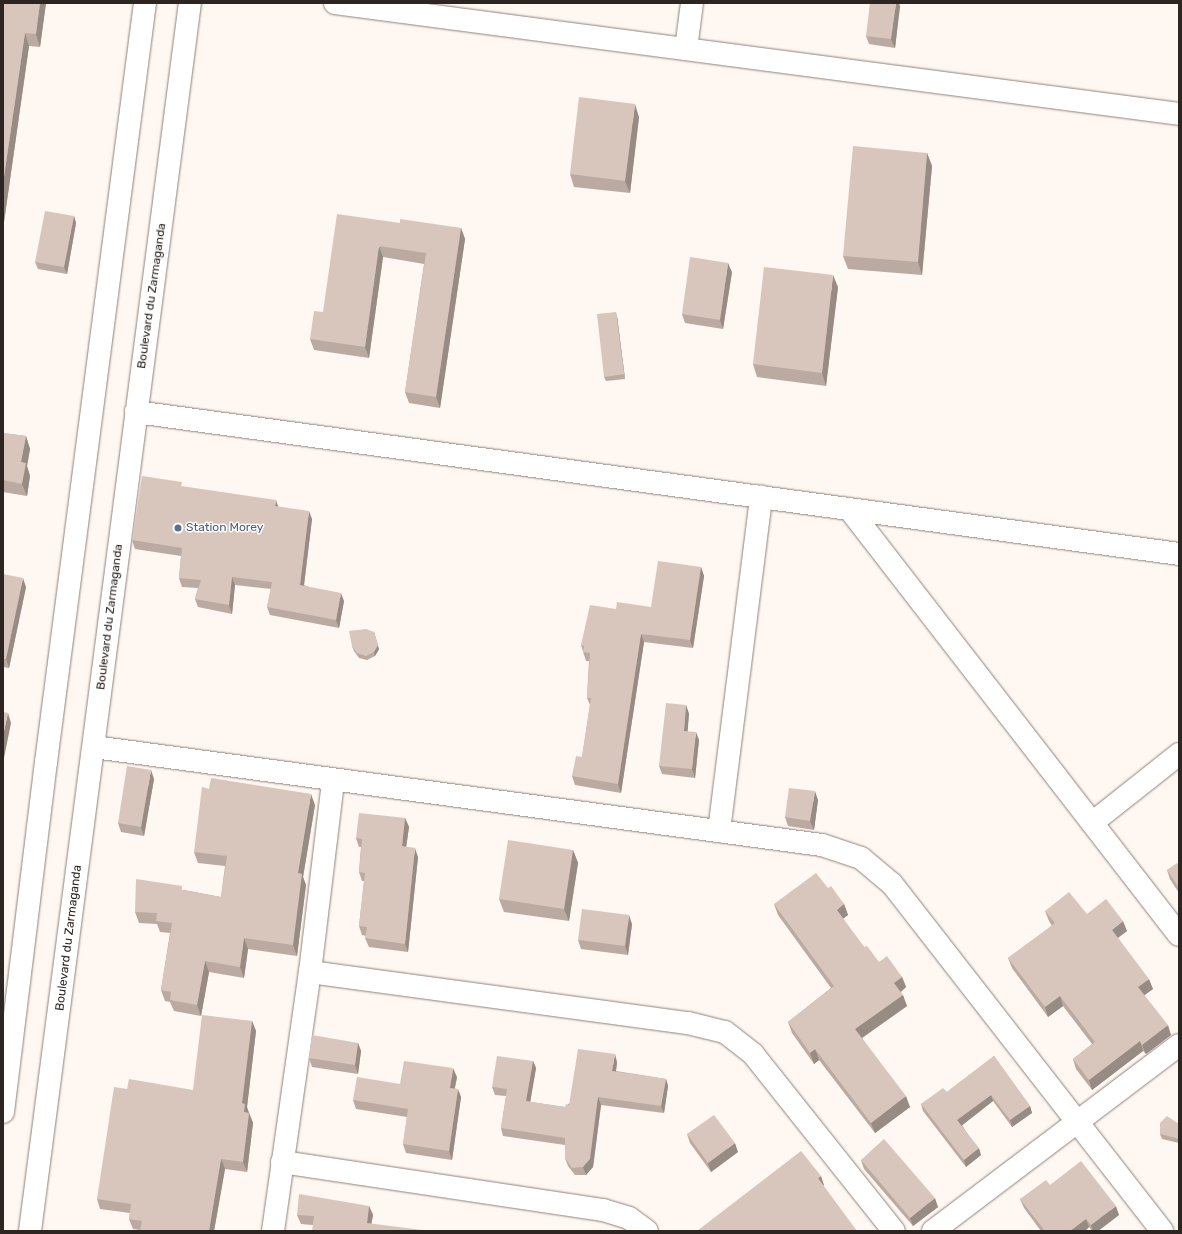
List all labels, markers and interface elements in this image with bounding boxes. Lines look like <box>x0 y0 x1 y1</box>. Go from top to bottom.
street label: Boulevard du Zarmaganda <box>135 222 169 370</box>
place label: Station Morey <box>186 521 263 535</box>
marker: Station Morey <box>173 523 183 533</box>
street label: Boulevard du Zarmaganda <box>94 543 126 691</box>
street label: Boulevard du Zarmaganda <box>53 864 85 1012</box>

